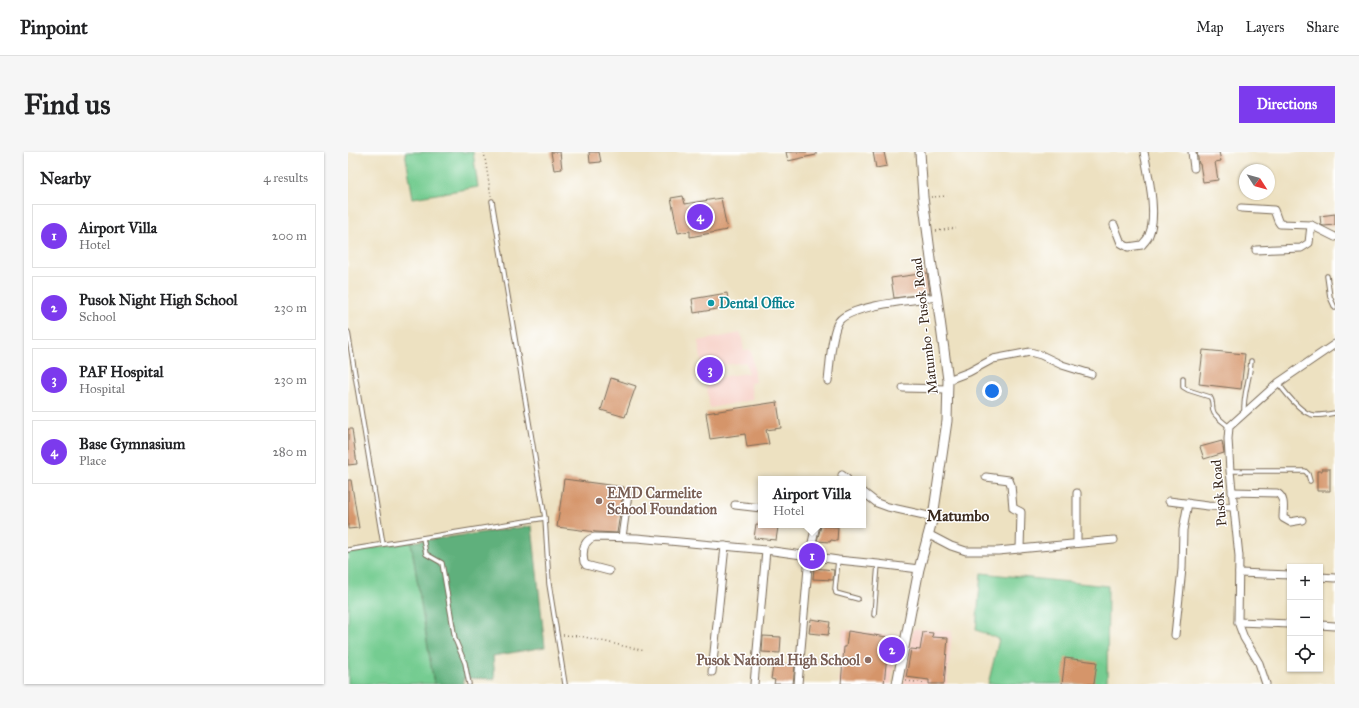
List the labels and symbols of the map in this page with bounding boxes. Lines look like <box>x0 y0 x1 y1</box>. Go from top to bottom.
north arrow <box>1239 164 1275 200</box>
pin: 4 <box>687 202 713 232</box>
street label: Matumbo - Pusok Road <box>908 257 942 395</box>
place label: Dental Office <box>719 295 795 312</box>
marker: Dental Office <box>706 298 716 308</box>
pin: 3 <box>697 355 723 385</box>
your location <box>982 381 1002 401</box>
street label: Pusok Road <box>1208 459 1230 527</box>
place label: EMD Carmelite School Foundation <box>607 485 718 518</box>
marker: EMD Carmelite School Foundation <box>594 496 604 506</box>
district label: Matumbo <box>927 507 990 525</box>
pin: 1 <box>799 541 825 571</box>
pin: 2 <box>879 635 905 665</box>
place label: Pusok National High School <box>696 652 861 670</box>
marker: Pusok National High School <box>863 655 873 665</box>

